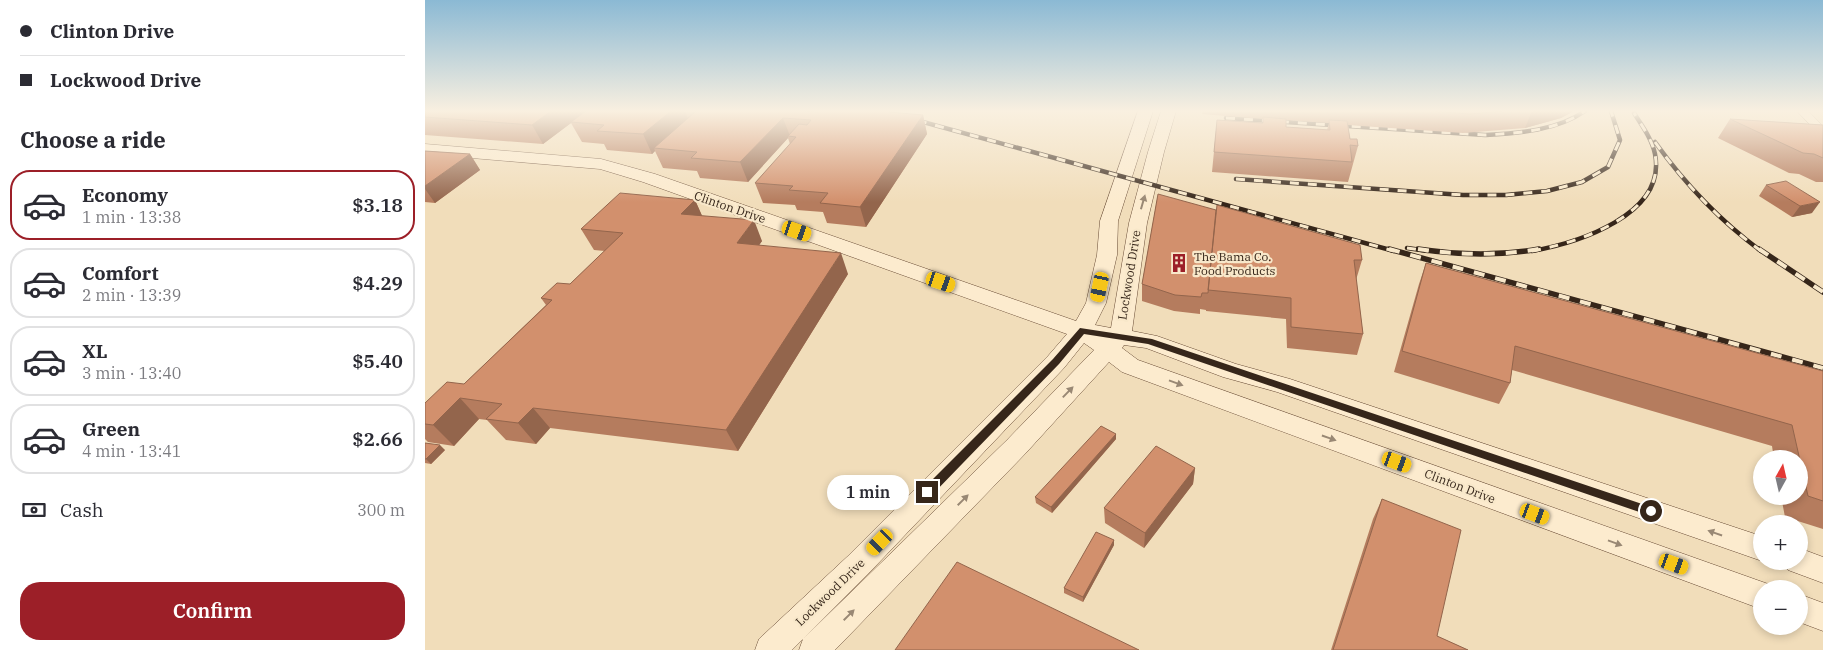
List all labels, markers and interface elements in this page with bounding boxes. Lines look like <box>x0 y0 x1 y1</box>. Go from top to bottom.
text: Clinton Drive <box>50 19 174 43</box>
text: Lockwood Drive <box>50 68 201 92</box>
text: Choose a ride <box>20 125 166 154</box>
icon: car <box>22 183 67 228</box>
text: Economy <box>82 183 168 207</box>
street label: Clinton Drive <box>692 188 768 226</box>
text: $3.18 <box>352 193 403 217</box>
one-way arrow <box>1140 195 1148 210</box>
text: 1 min · 13:38 <box>82 207 181 227</box>
car <box>780 219 813 243</box>
street label: Lockwood Drive <box>1115 229 1143 321</box>
place label: The Bama Co. Food Products <box>1194 249 1276 278</box>
building icon: The Bama Co. Food Products <box>1168 252 1190 274</box>
icon: car <box>22 261 67 306</box>
text: Comfort <box>82 261 159 285</box>
car <box>924 270 957 294</box>
text: $4.29 <box>352 271 403 295</box>
car <box>1089 271 1110 303</box>
text: 2 min · 13:39 <box>82 285 181 305</box>
icon: car <box>22 339 67 384</box>
text: XL <box>82 339 108 363</box>
text: $5.40 <box>352 349 403 373</box>
text: 3 min · 13:40 <box>82 363 181 383</box>
one-way arrow <box>1169 379 1184 387</box>
one-way arrow <box>1062 386 1074 398</box>
icon: car <box>22 417 67 462</box>
text: Green <box>82 417 140 441</box>
text: $2.66 <box>352 427 403 451</box>
one-way arrow <box>1322 434 1337 442</box>
text: 4 min · 13:41 <box>82 441 181 461</box>
car <box>1380 450 1413 474</box>
north arrow <box>1753 450 1807 505</box>
map controls <box>1753 450 1808 635</box>
street label: Clinton Drive <box>1422 466 1498 506</box>
callout: 1 min <box>827 474 909 510</box>
route end <box>916 481 938 503</box>
text: 1 min <box>846 482 890 502</box>
one-way arrow <box>957 494 969 506</box>
icon: cash <box>20 496 48 524</box>
text: Cash <box>60 498 104 522</box>
text: 300 m <box>357 500 405 520</box>
route start <box>1640 500 1662 522</box>
car <box>1518 502 1551 526</box>
button: + <box>1753 515 1808 570</box>
car <box>864 526 895 558</box>
one-way arrow <box>1707 529 1722 537</box>
one-way arrow <box>1607 540 1622 547</box>
car <box>1657 552 1690 576</box>
street label: Lockwood Drive <box>792 555 868 629</box>
button: − <box>1753 580 1808 635</box>
button: Confirm <box>20 582 405 640</box>
one-way arrow <box>842 610 854 622</box>

